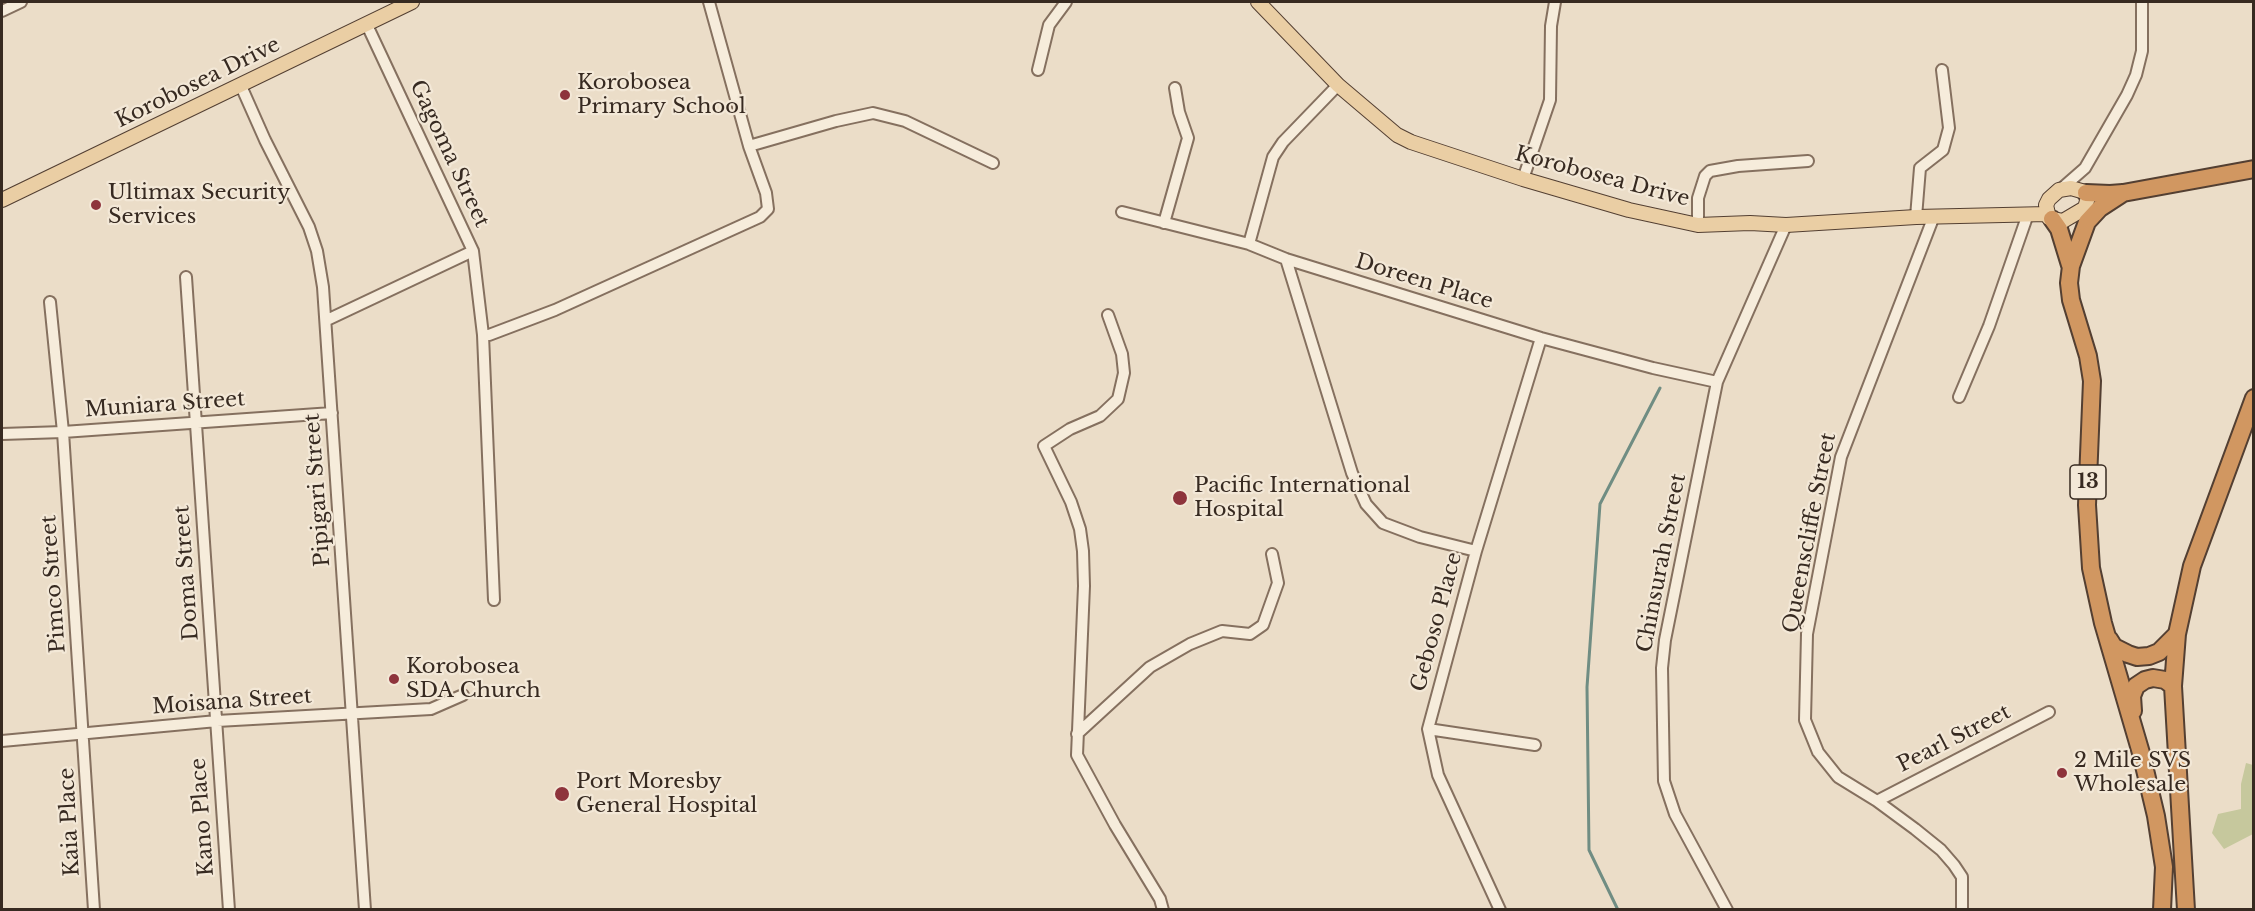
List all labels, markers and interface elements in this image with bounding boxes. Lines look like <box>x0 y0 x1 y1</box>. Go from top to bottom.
street label: Korobosea Drive <box>112 32 284 134</box>
place label: Korobosea Primary School <box>577 70 746 120</box>
street label: Gagoma Street <box>404 76 494 232</box>
marker: Korobosea Primary School <box>558 88 572 102</box>
street label: Korobosea Drive <box>1512 142 1692 212</box>
place label: Ultimax Security Services <box>108 180 290 230</box>
marker: Ultimax Security Services <box>89 198 103 212</box>
street label: Doreen Place <box>1352 249 1496 315</box>
street label: Muniara Street <box>84 387 246 423</box>
street label: Pipigari Street <box>300 413 336 567</box>
street label: Queenscliffe Street <box>1778 431 1842 635</box>
road number: 13 <box>2070 465 2106 499</box>
street label: Chinsurah Street <box>1632 471 1692 655</box>
place label: Pacific International Hospital <box>1194 473 1410 523</box>
marker: Pacific International Hospital <box>1171 489 1189 507</box>
street label: Doma Street <box>170 504 204 642</box>
street label: Pimco Street <box>37 514 71 654</box>
street label: Geboso Place <box>1406 550 1468 694</box>
place label: Korobosea SDA Church <box>406 654 541 704</box>
marker: Korobosea SDA Church <box>387 672 401 686</box>
street label: Moisana Street <box>151 684 313 720</box>
street label: Pearl Street <box>1893 700 2015 778</box>
place label: 2 Mile SVS Wholesale <box>2074 748 2191 798</box>
street label: Kano Place <box>186 757 220 877</box>
marker: 2 Mile SVS Wholesale <box>2055 766 2069 780</box>
street label: Kaia Place <box>55 767 85 877</box>
place label: Port Moresby General Hospital <box>576 769 757 819</box>
marker: Port Moresby General Hospital <box>553 785 571 803</box>

